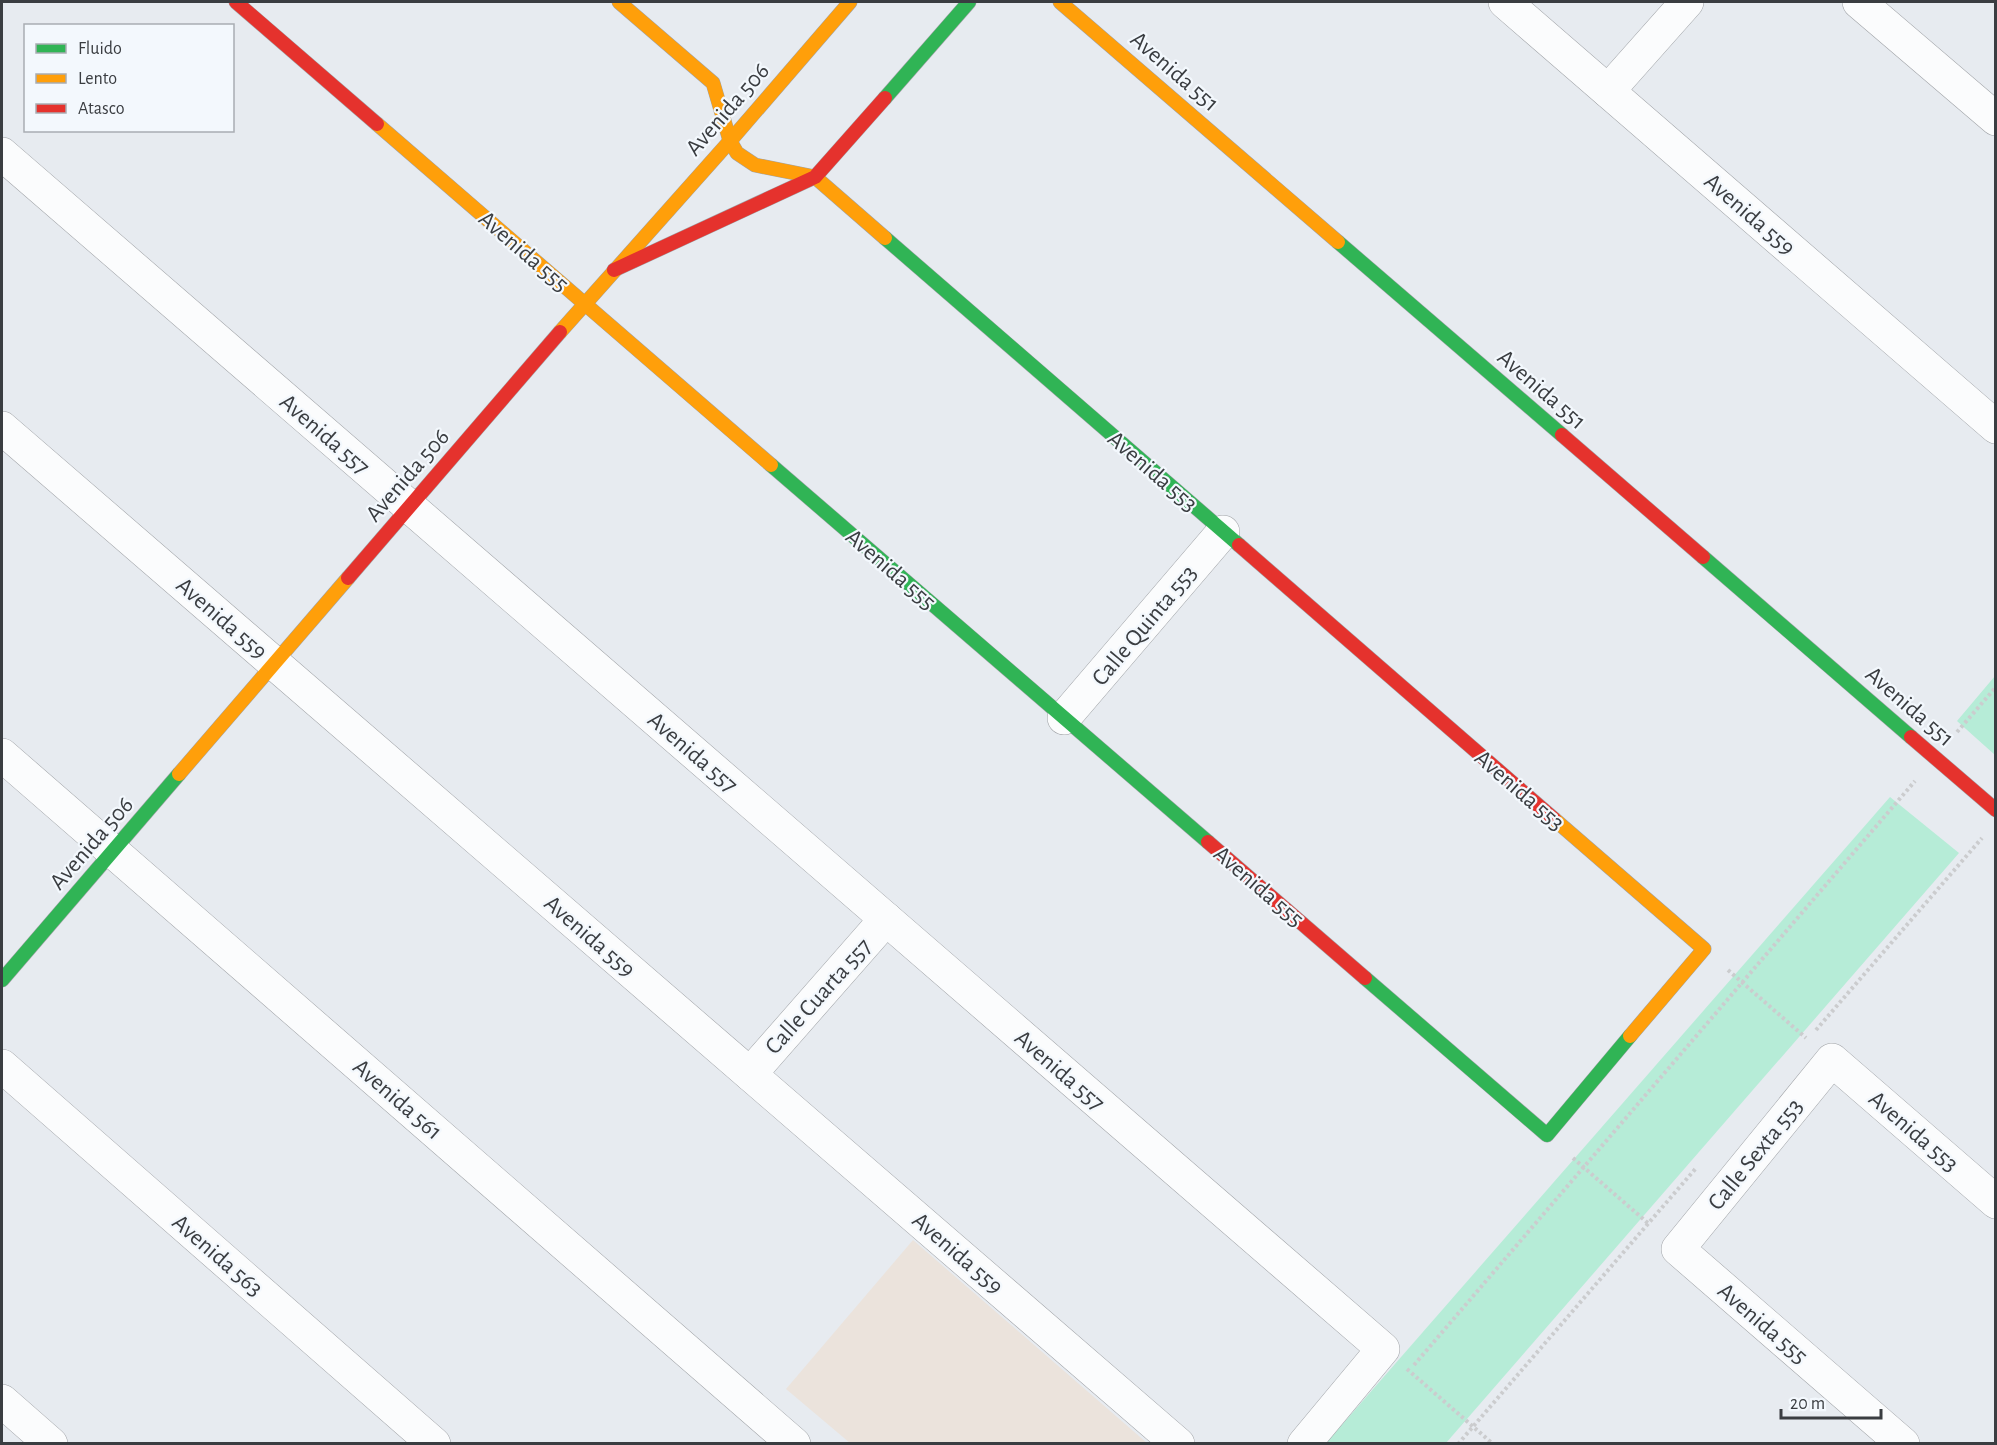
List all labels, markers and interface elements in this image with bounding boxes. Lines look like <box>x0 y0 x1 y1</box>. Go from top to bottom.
legend <box>24 24 234 132</box>
street label: Avenida 551 <box>1126 27 1223 116</box>
text: Fluido <box>78 40 122 58</box>
street label: Avenida 506 <box>681 59 774 161</box>
text: Lento <box>78 70 117 88</box>
text: Atasco <box>78 100 125 118</box>
street label: Avenida 559 <box>1699 169 1799 260</box>
street label: Avenida 555 <box>474 207 573 297</box>
street label: Avenida 551 <box>1493 345 1590 434</box>
street label: Avenida 557 <box>275 390 374 480</box>
street label: Avenida 506 <box>361 425 454 527</box>
street label: Avenida 553 <box>1103 427 1202 517</box>
street label: Avenida 555 <box>841 525 940 615</box>
street label: Calle Quinta 553 <box>1088 561 1202 690</box>
street label: Avenida 559 <box>171 573 271 664</box>
street label: Avenida 551 <box>1861 662 1958 751</box>
street label: Avenida 557 <box>643 708 742 798</box>
street label: Avenida 553 <box>1470 746 1569 836</box>
street label: Avenida 506 <box>45 793 138 895</box>
street label: Avenida 555 <box>1209 842 1308 932</box>
street label: Avenida 559 <box>539 891 639 982</box>
street label: Calle Cuarta 557 <box>761 934 877 1059</box>
street label: Avenida 557 <box>1010 1026 1109 1116</box>
street label: Avenida 561 <box>348 1055 447 1145</box>
street label: Avenida 553 <box>1864 1087 1963 1177</box>
street label: Calle Sexta 553 <box>1704 1094 1808 1215</box>
street label: Avenida 559 <box>907 1208 1007 1299</box>
street label: Avenida 563 <box>168 1210 267 1301</box>
street label: Avenida 555 <box>1713 1279 1812 1369</box>
scale bar <box>1781 1382 1882 1420</box>
text: 20 m <box>1790 1395 1825 1413</box>

